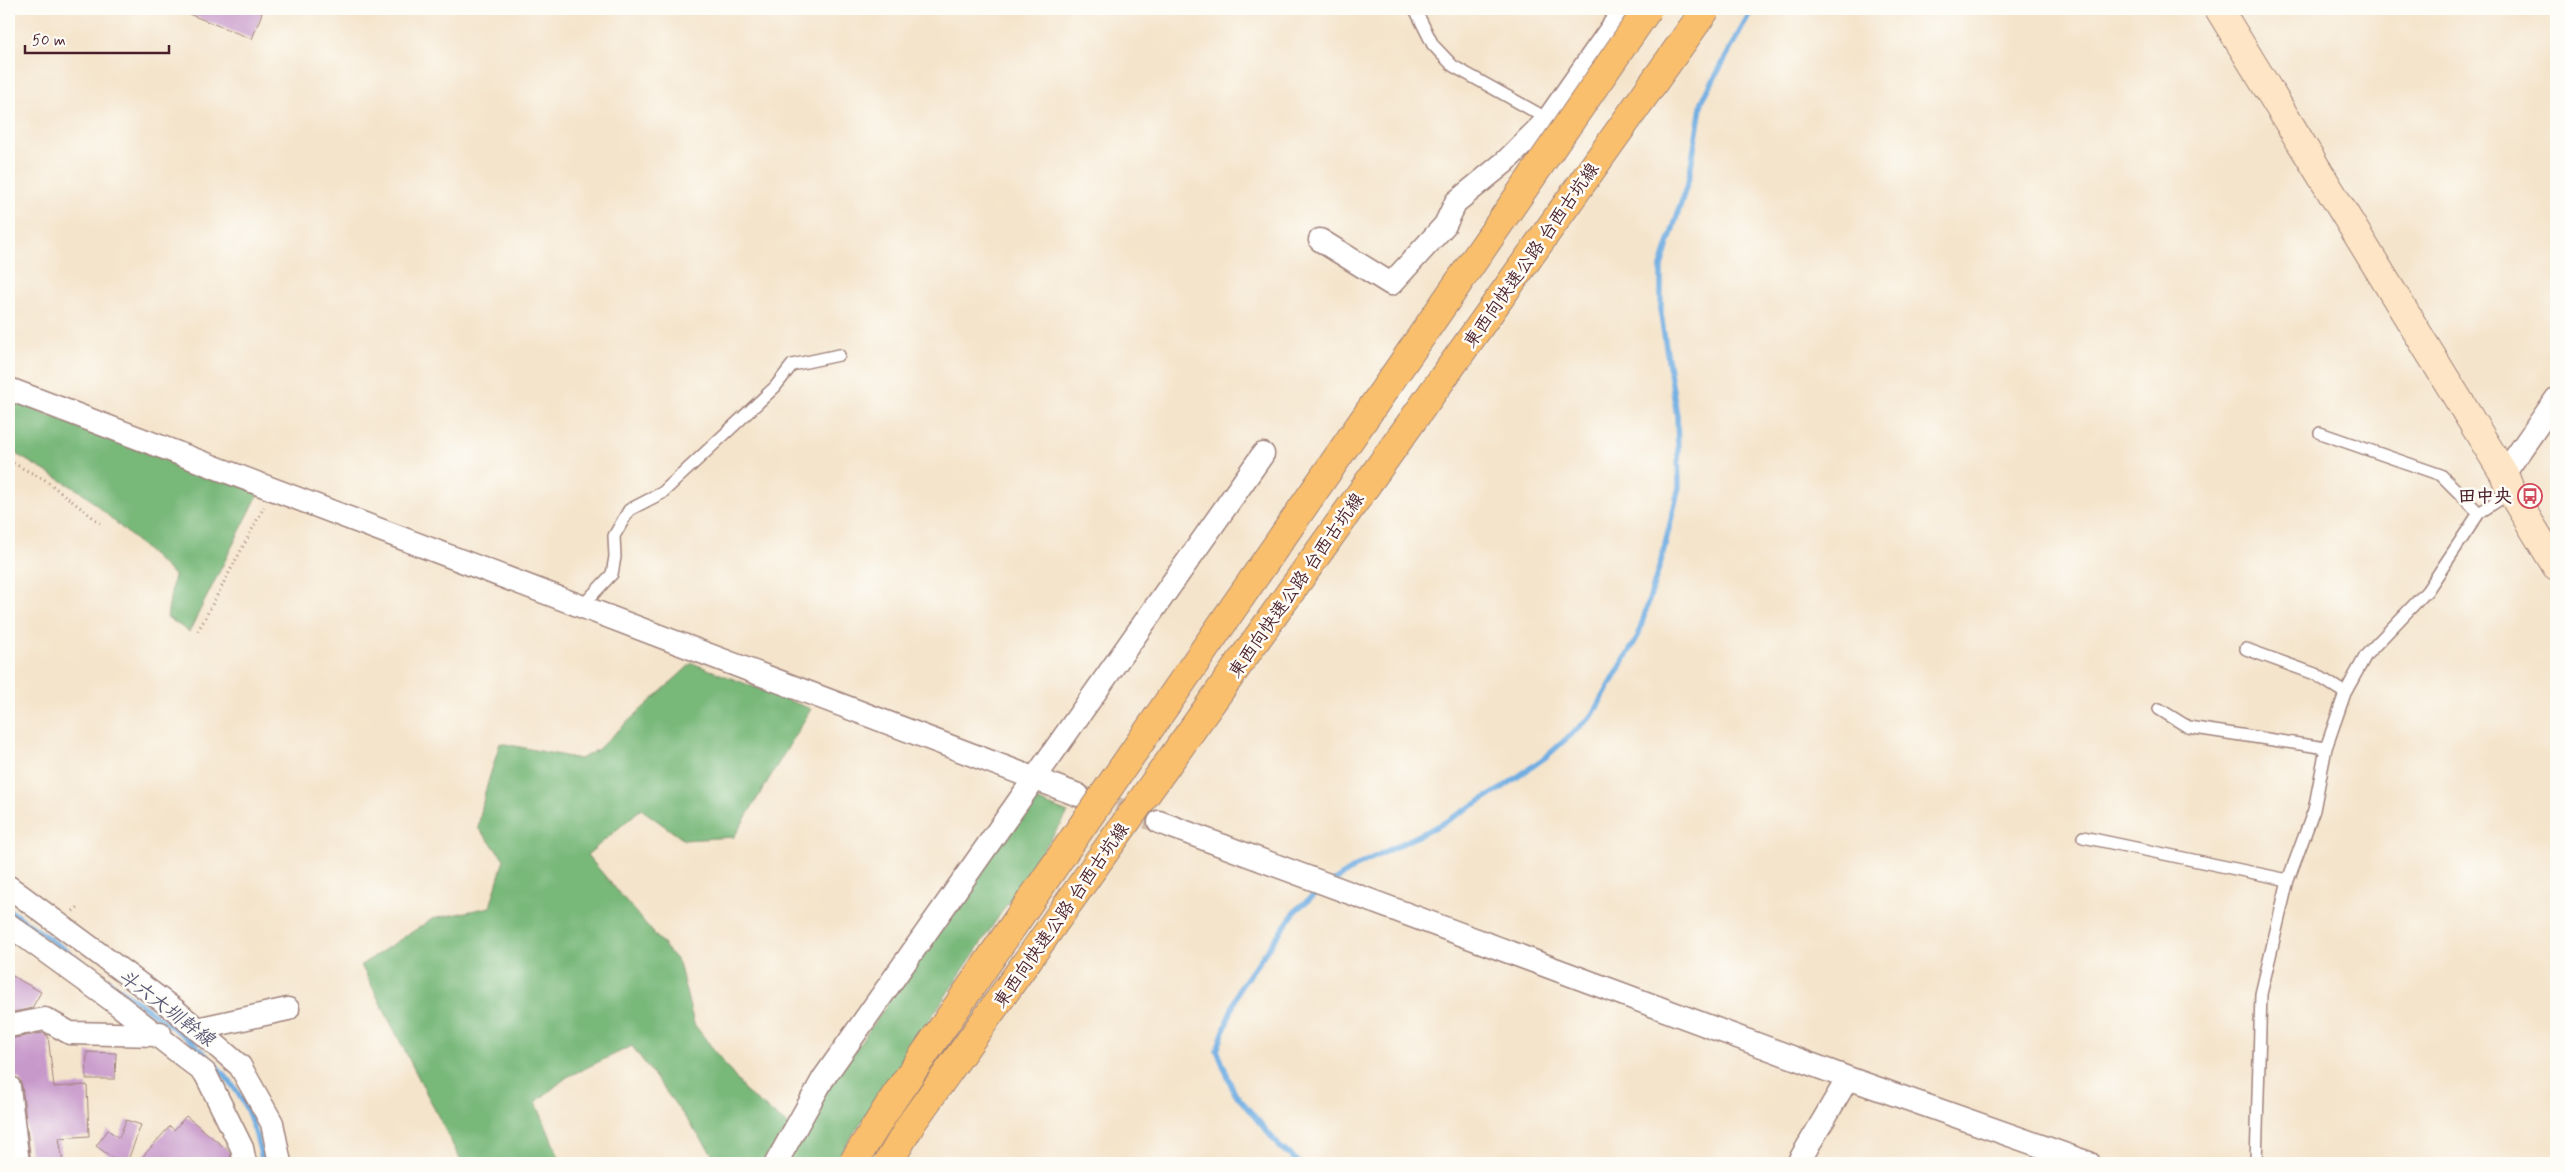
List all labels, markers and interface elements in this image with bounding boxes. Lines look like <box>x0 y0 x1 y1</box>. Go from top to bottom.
scale bar <box>25 22 169 54</box>
text: 50 m <box>32 31 66 51</box>
street label: 東西向快速公路 台西古坑線 <box>1459 158 1605 353</box>
bus stop icon: 田中央 <box>2517 483 2543 509</box>
place label: 田中央 <box>2458 485 2512 509</box>
street label: 東西向快速公路 台西古坑線 <box>1224 488 1370 683</box>
street label: 東西向快速公路 台西古坑線 <box>989 818 1135 1013</box>
water label: 斗六大圳幹線 <box>113 964 220 1053</box>

